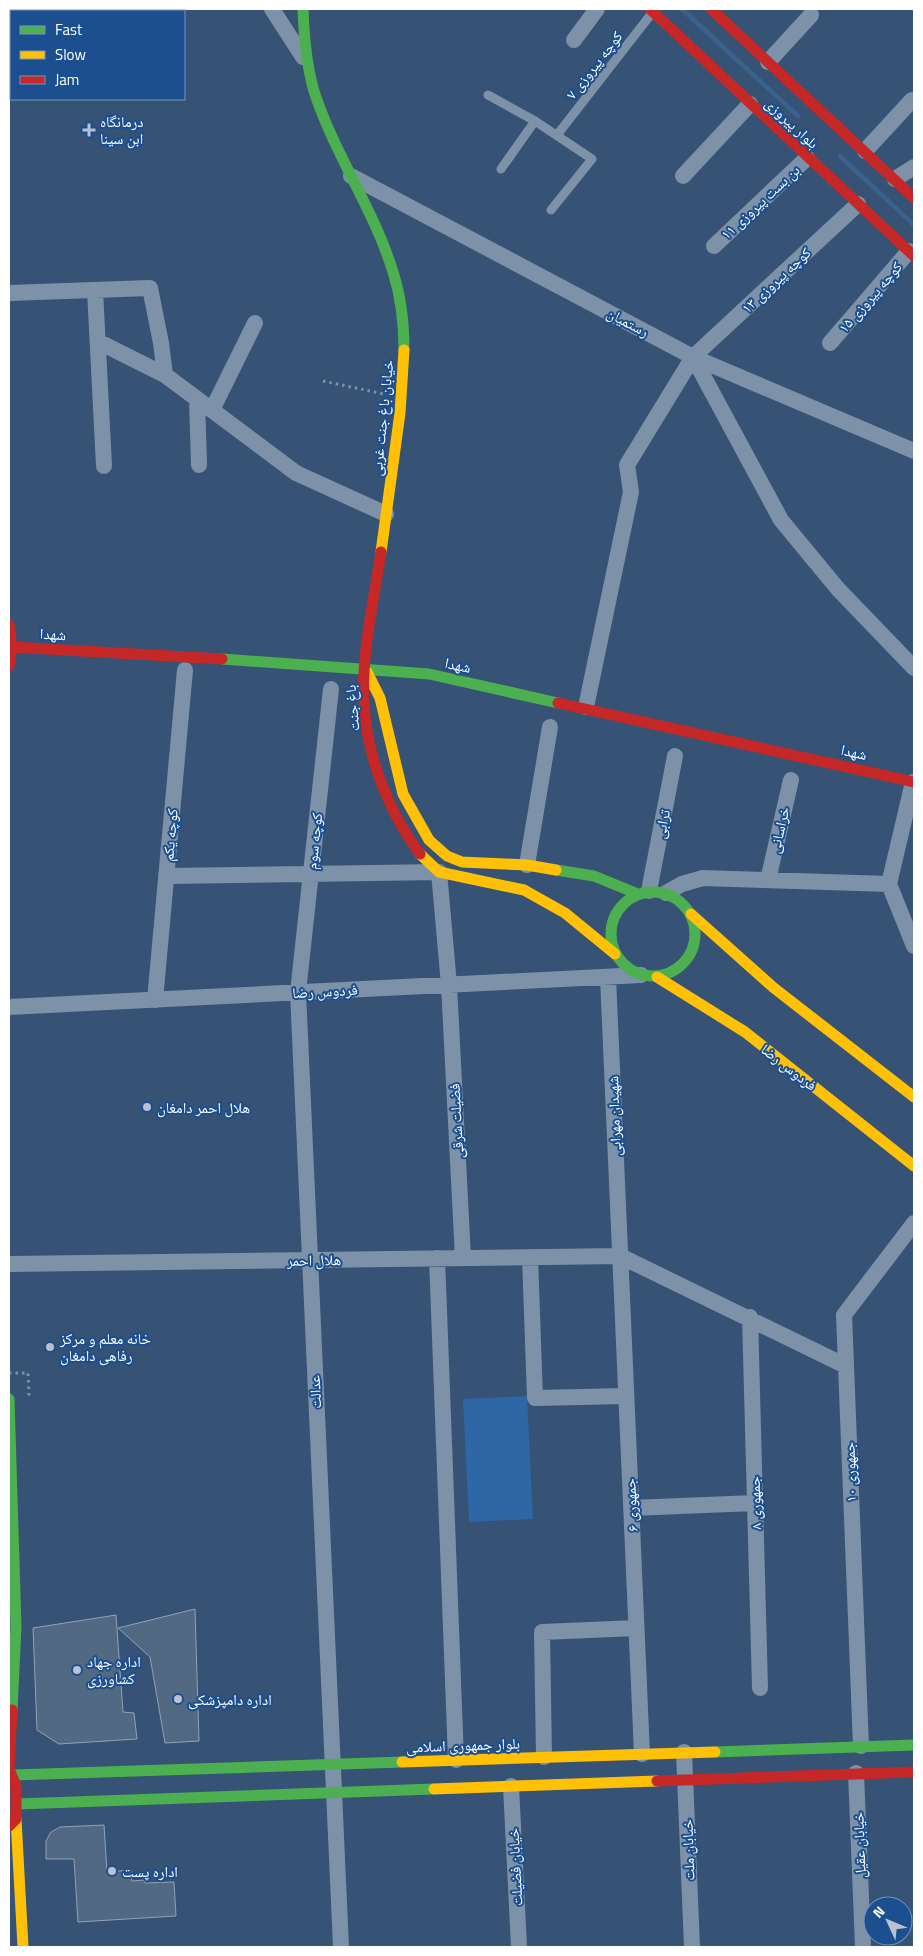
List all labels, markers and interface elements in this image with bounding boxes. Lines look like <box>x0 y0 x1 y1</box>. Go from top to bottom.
legend <box>10 10 185 100</box>
text: Fast <box>55 18 83 41</box>
street label: کوچه پیروزی ۷ <box>560 26 628 104</box>
text: Slow <box>55 43 86 66</box>
text: Jam <box>55 68 79 91</box>
street label: بلوار پیروزی <box>760 92 824 154</box>
place label: درمانگاه ابن سینا <box>100 110 144 150</box>
marker: درمانگاه ابن سینا <box>82 123 96 137</box>
street label: بن بست پیروزی ۱۱ <box>715 159 805 245</box>
street label: کوچه پیروزی ۱۳ <box>736 241 816 319</box>
street label: کوچه پیروزی ۱۵ <box>832 256 908 338</box>
street label: رستمیان <box>603 301 654 343</box>
street label: خیابان باغ جنت غربی <box>364 358 400 477</box>
street label: شهدا <box>39 622 67 646</box>
street label: شهدا <box>443 651 473 679</box>
street label: باغ جنت <box>339 684 365 732</box>
street label: شهدا <box>839 738 870 766</box>
street label: خراسانی <box>762 804 796 856</box>
street label: ترابی <box>648 807 676 841</box>
street label: کوچه یکم <box>156 808 184 862</box>
street label: کوچه سوم <box>300 811 328 871</box>
street label: فردوس رضا <box>292 978 358 1004</box>
street label: فردوس رضا <box>756 1038 822 1096</box>
street label: شهیدان مهرابی <box>601 1075 627 1157</box>
street label: فضیلت شرقی <box>443 1083 469 1159</box>
place label: هلال احمر دامغان <box>157 1096 250 1119</box>
marker: هلال احمر دامغان <box>141 1101 153 1113</box>
street label: هلال احمر <box>286 1248 341 1272</box>
place label: خانه معلم و مرکز رفاهی دامغان <box>59 1327 151 1367</box>
marker: خانه معلم و مرکز رفاهی دامغان <box>44 1341 56 1353</box>
street label: عدالت <box>303 1374 327 1409</box>
street label: جمهوری ۱۰ <box>837 1441 863 1503</box>
street label: جمهوری ۸ <box>743 1475 767 1530</box>
street label: جمهوری ۶ <box>618 1477 644 1532</box>
place label: اداره جهاد کشاورزی <box>87 1650 141 1690</box>
marker: اداره جهاد کشاورزی <box>71 1664 83 1676</box>
place label: اداره دامپزشکی <box>188 1688 272 1711</box>
marker: اداره دامپزشکی <box>172 1693 184 1705</box>
street label: بلوار جمهوری اسلامی <box>406 1732 520 1758</box>
street label: خیابان عقیل <box>846 1811 872 1879</box>
street label: خیابان ملت <box>675 1818 701 1881</box>
street label: خیابان فضیلت <box>501 1827 529 1907</box>
place label: اداره پست <box>122 1860 178 1883</box>
marker: اداره پست <box>106 1865 118 1877</box>
north arrow <box>863 1896 913 1946</box>
text: N <box>867 1901 889 1922</box>

